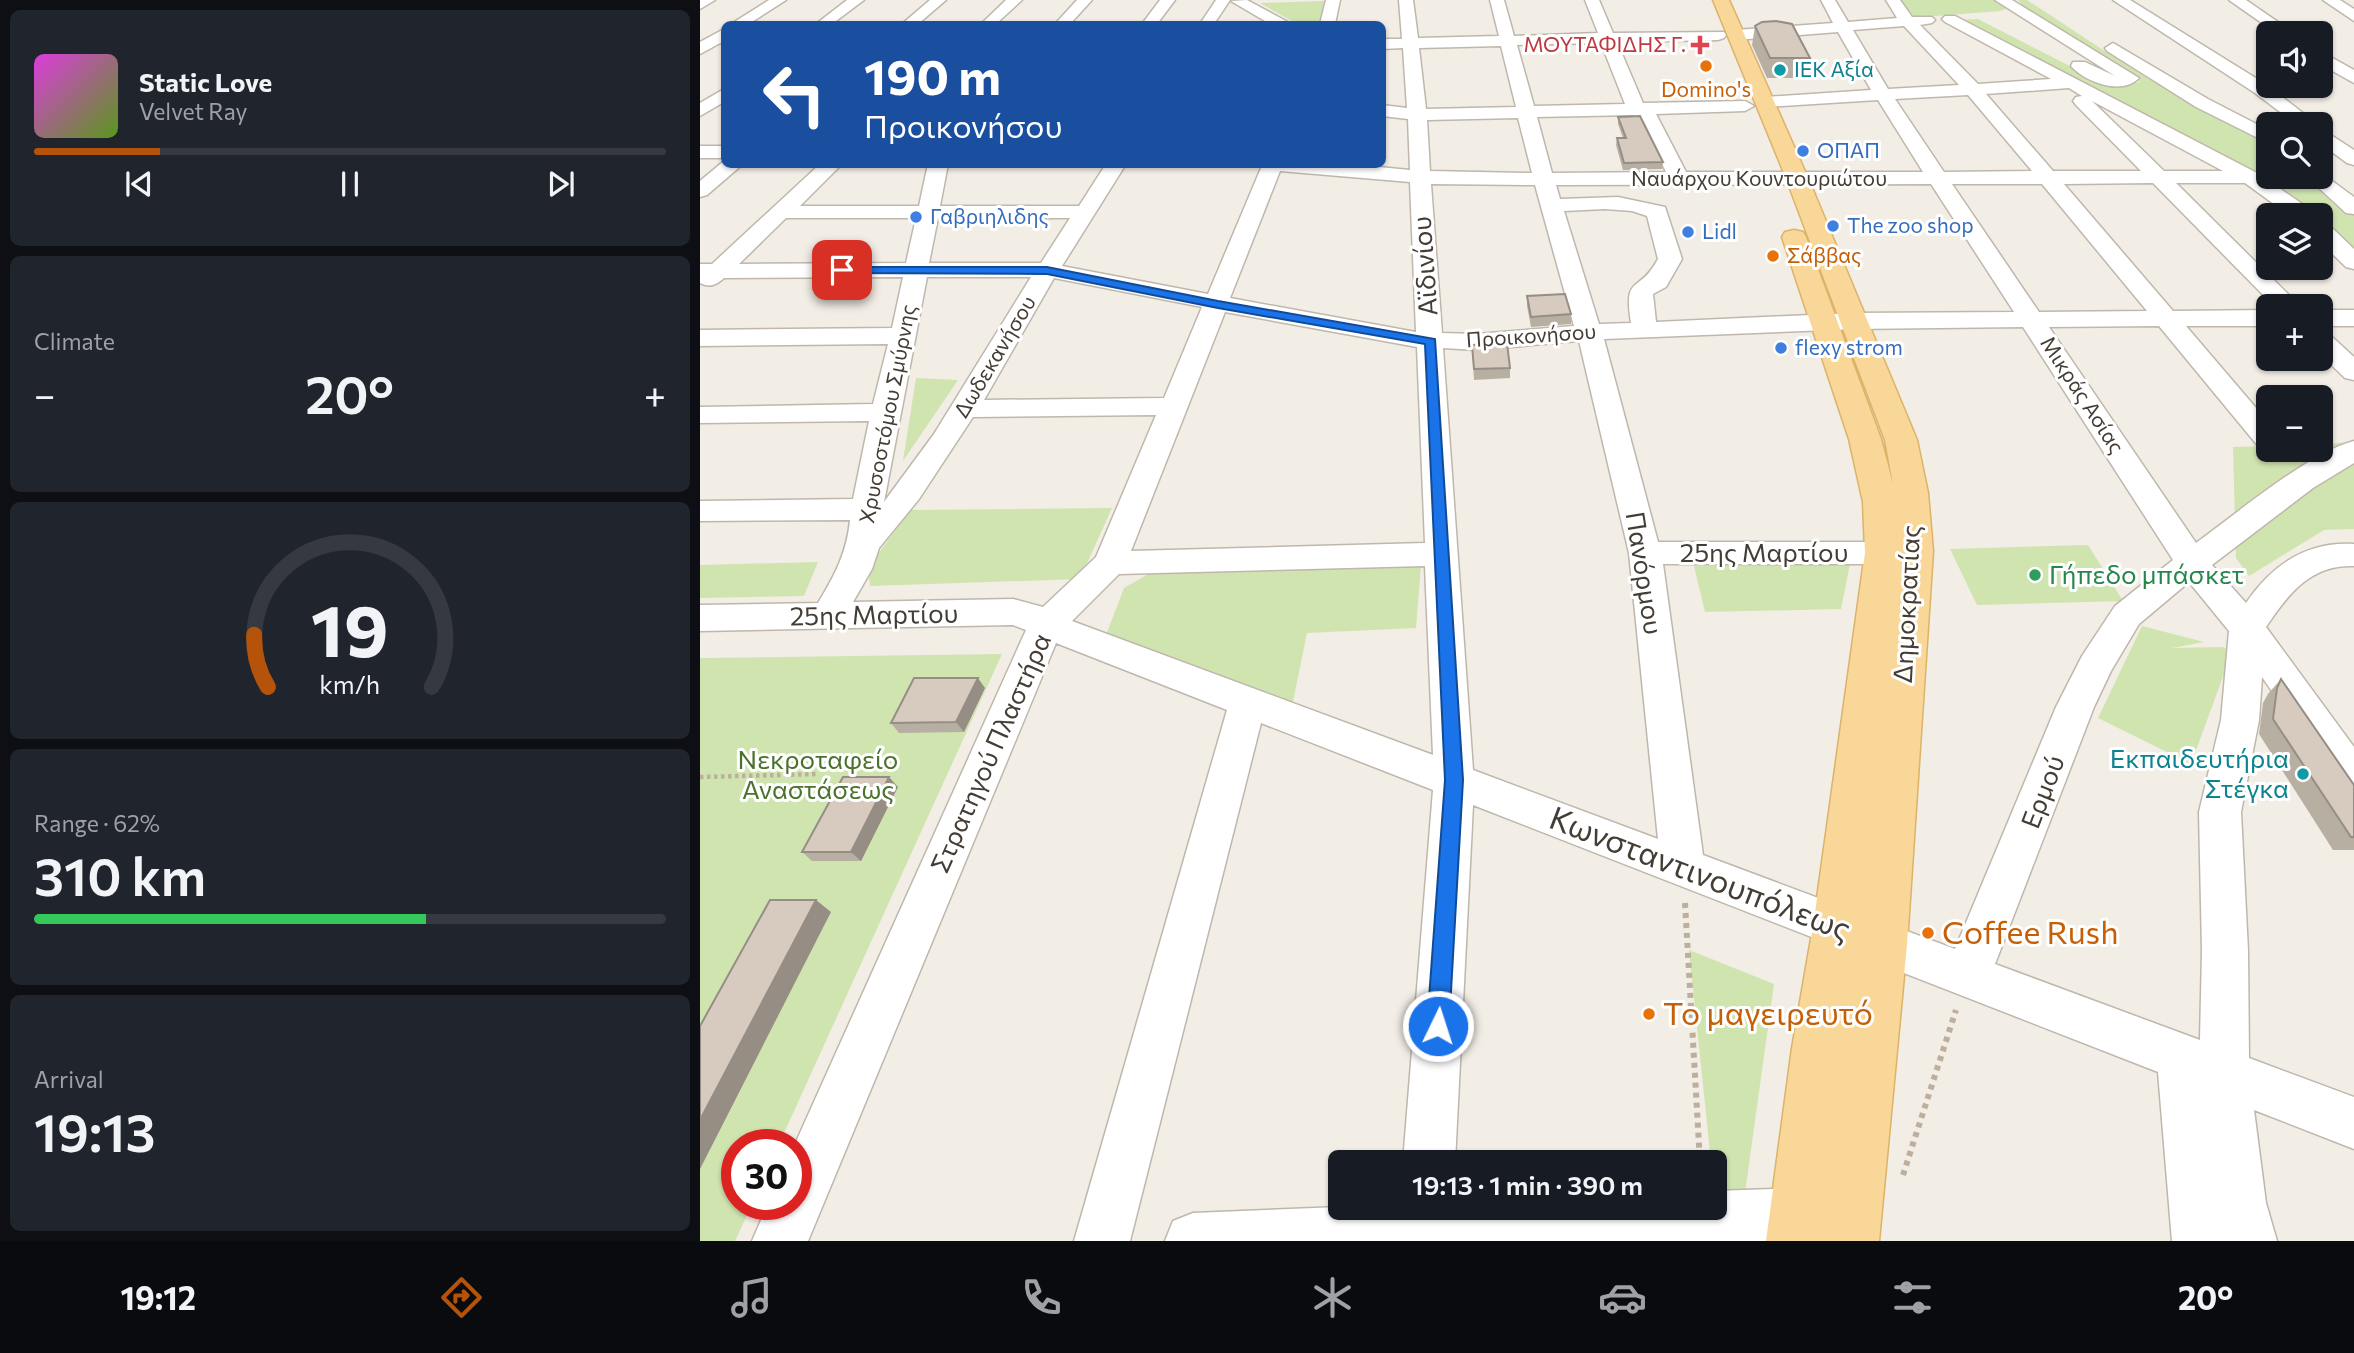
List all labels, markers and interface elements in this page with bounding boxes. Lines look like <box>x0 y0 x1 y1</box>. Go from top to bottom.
map controls <box>2256 21 2333 462</box>
button: sound <box>2256 21 2333 98</box>
place label: ΜΟΥΤΑΦΙΔΗΣ Γ. <box>1523 31 1686 56</box>
marker: ΜΟΥΤΑΦΙΔΗΣ Γ. <box>1692 37 1708 53</box>
text: 190 m <box>864 45 1001 105</box>
icon: left <box>749 49 840 140</box>
place label: ΙΕΚ Αξία <box>1794 56 1874 81</box>
marker: Domino's <box>1698 58 1714 74</box>
marker: ΙΕΚ Αξία <box>1772 62 1788 78</box>
text: Static Love <box>139 66 272 97</box>
place label: Domino's <box>1661 76 1751 101</box>
text: Velvet Ray <box>139 97 247 125</box>
text: Προικονήσου <box>864 105 1062 145</box>
button: search <box>2256 112 2333 189</box>
place label: ΟΠΑΠ <box>1817 137 1880 162</box>
marker: ΟΠΑΠ <box>1795 143 1811 159</box>
icon: previous <box>120 165 158 203</box>
icon: pause <box>331 165 369 203</box>
icon: next <box>542 165 580 203</box>
street label: Ναυάρχου Κουντουριώτου <box>1631 165 1887 190</box>
place label: Γαβριηλιδης <box>930 203 1049 228</box>
button: layers <box>2256 203 2333 280</box>
marker: Γαβριηλιδης <box>908 209 924 225</box>
place label: The zoo shop <box>1847 212 1974 237</box>
street label: Αϊδινίου <box>1405 215 1442 317</box>
place label: Lidl <box>1702 218 1737 243</box>
marker: The zoo shop <box>1825 218 1841 234</box>
marker: Lidl <box>1680 224 1696 240</box>
pin <box>812 240 872 300</box>
place label: Σάββας <box>1787 242 1861 267</box>
marker: Σάββας <box>1765 248 1781 264</box>
icon: arrive <box>823 251 861 289</box>
street label: Δωδεκανήσου <box>947 291 1040 422</box>
button: + <box>2256 294 2333 371</box>
street label: Χρυσοστόμου Σμύρνης <box>853 302 920 525</box>
street label: Προικονήσου <box>1465 317 1597 352</box>
text: Climate <box>34 327 115 355</box>
street label: Μικράς Ασίας <box>2036 331 2130 457</box>
place label: flexy strom <box>1795 334 1903 359</box>
marker: flexy strom <box>1773 340 1789 356</box>
text: 20° <box>305 361 394 425</box>
text: − <box>34 370 56 417</box>
text: + <box>644 370 666 417</box>
button: − <box>2256 385 2333 462</box>
street label: Πανόρμου <box>1620 509 1670 636</box>
street label: Δημοκρατίας <box>1886 524 1925 684</box>
street label: 25ης Μαρτίου <box>1680 536 1848 567</box>
place label: Γήπεδο μπάσκετ <box>2049 558 2244 589</box>
marker: Γήπεδο μπάσκετ <box>2027 567 2043 583</box>
text: 19 <box>311 583 389 672</box>
street label: 25ης Μαρτίου <box>789 597 958 630</box>
street label: Στρατηγού Πλαστήρα <box>923 628 1056 877</box>
text: km/h <box>320 668 380 698</box>
place label: Εκπαιδευτήρια Στέγκα <box>2110 742 2289 803</box>
park label: Νεκροταφείο Αναστάσεως <box>738 743 898 804</box>
street label: Ερμού <box>2014 751 2070 832</box>
marker: Εκπαιδευτήρια Στέγκα <box>2295 766 2311 782</box>
street label: Κωνσταντινουπόλεως <box>1544 796 1857 948</box>
text: Range · 62% <box>34 809 160 837</box>
text: 310 km <box>34 843 206 907</box>
place label: Coffee Rush <box>1942 911 2119 951</box>
marker: Coffee Rush <box>1920 925 1936 941</box>
position arrow <box>1401 989 1475 1063</box>
place label: Το μαγειρευτό <box>1663 992 1873 1032</box>
marker: Το μαγειρευτό <box>1641 1006 1657 1022</box>
text: Arrival <box>34 1065 104 1093</box>
text: 19:13 <box>34 1099 155 1163</box>
speed limit sign: 30 <box>721 1129 812 1220</box>
text: 19:13 · 1 min · 390 m <box>1412 1169 1643 1200</box>
icon: directions <box>437 1273 486 1322</box>
icon: music <box>727 1273 776 1322</box>
icon: phone <box>1017 1273 1066 1322</box>
icon: climate <box>1308 1273 1357 1322</box>
icon: car <box>1598 1273 1647 1322</box>
icon: filters <box>1888 1273 1937 1322</box>
text: 19:12 <box>121 1277 196 1317</box>
text: 20° <box>2178 1277 2233 1317</box>

